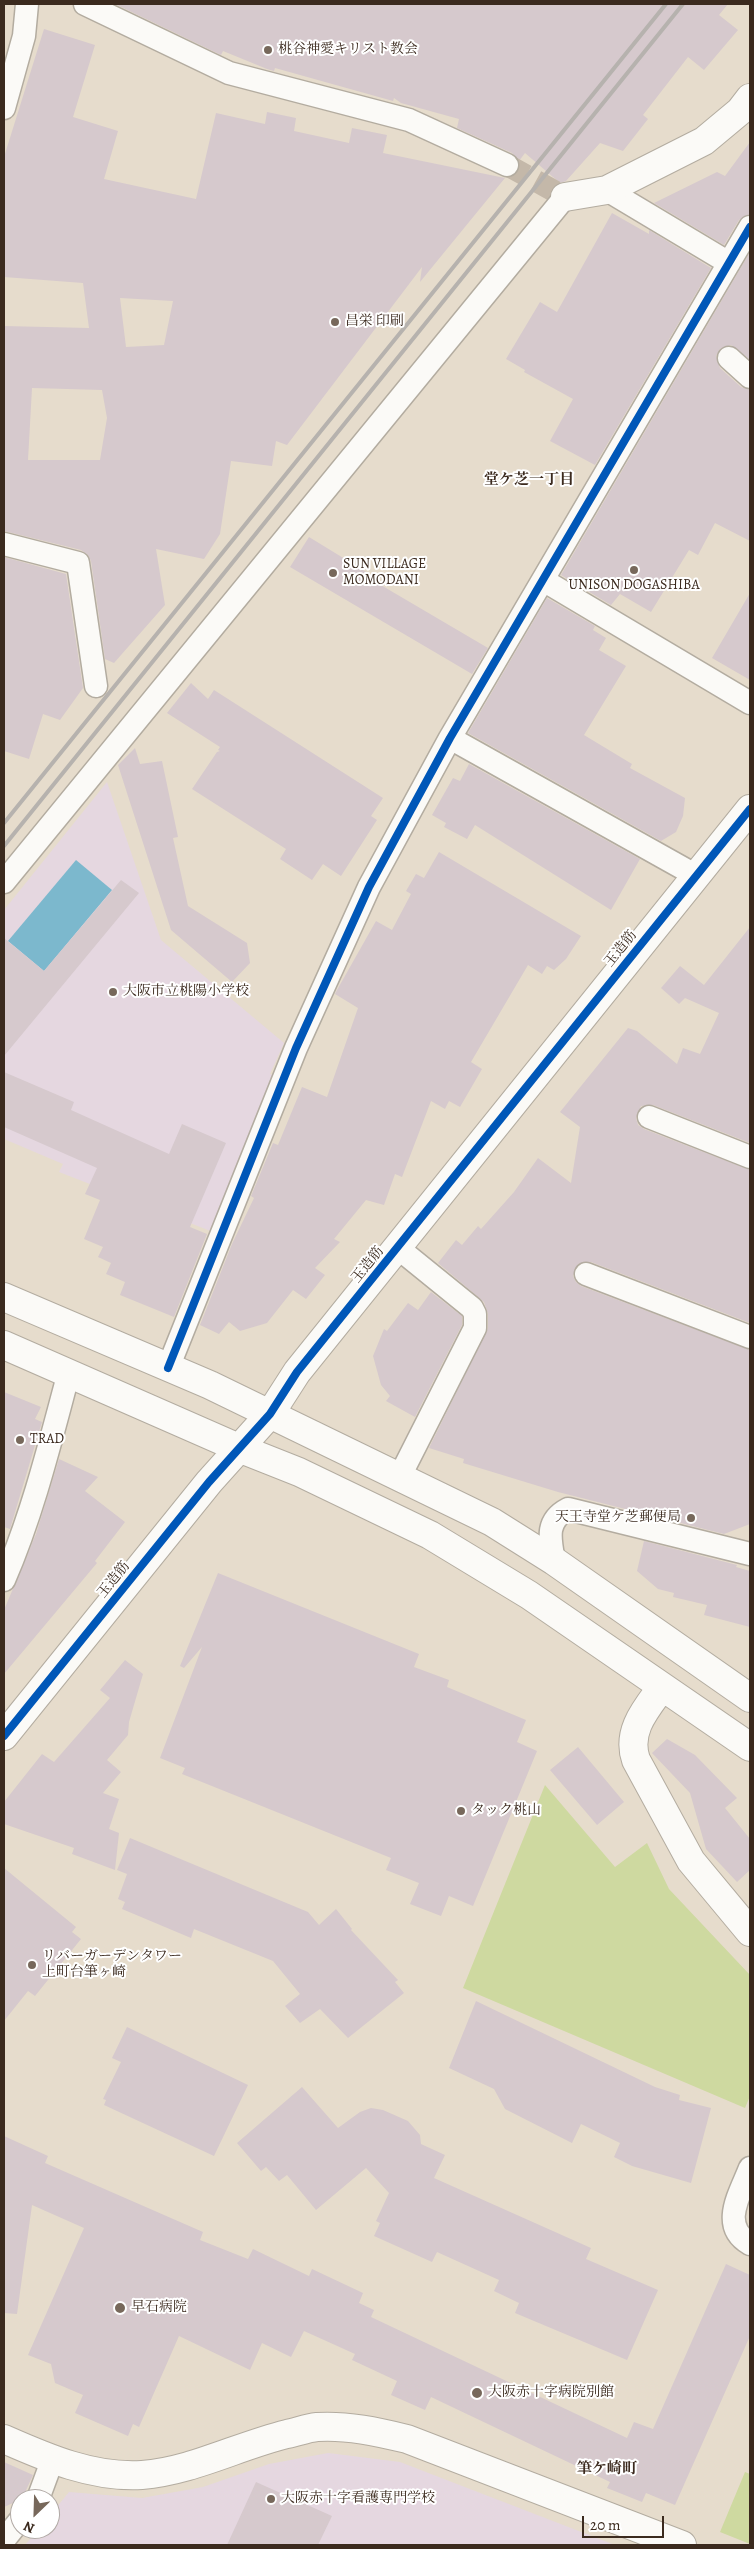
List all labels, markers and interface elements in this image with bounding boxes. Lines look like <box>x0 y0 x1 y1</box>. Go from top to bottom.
place label: 桃谷神愛キリスト教会 <box>278 42 418 58</box>
marker: 桃谷神愛キリスト教会 <box>262 44 274 56</box>
place label: 昌栄 印刷 <box>345 314 404 330</box>
marker: 昌栄 印刷 <box>329 316 341 328</box>
district label: 堂ケ芝一丁目 <box>484 471 574 489</box>
place label: SUN VILLAGE MOMODANI <box>343 557 426 590</box>
marker: UNISON DOGASHIBA <box>628 564 640 576</box>
marker: SUN VILLAGE MOMODANI <box>327 567 339 579</box>
place label: UNISON DOGASHIBA <box>568 578 700 594</box>
street label: 玉造筋 <box>601 927 641 971</box>
place label: 大阪市立桃陽小学校 <box>123 984 249 1000</box>
marker: 大阪市立桃陽小学校 <box>107 986 119 998</box>
street label: 玉造筋 <box>348 1243 388 1287</box>
place label: TRAD <box>30 1432 64 1448</box>
marker: TRAD <box>14 1434 26 1446</box>
place label: 天王寺堂ケ芝郵便局 <box>555 1510 681 1526</box>
marker: 天王寺堂ケ芝郵便局 <box>685 1512 697 1524</box>
street label: 玉造筋 <box>94 1558 134 1602</box>
place label: タック桃山 <box>471 1803 541 1819</box>
marker: タック桃山 <box>455 1805 467 1817</box>
place label: リバーガーデンタワー 上町台筆ヶ崎 <box>42 1949 182 1981</box>
marker: リバーガーデンタワー 上町台筆ヶ崎 <box>26 1959 38 1971</box>
place label: 早石病院 <box>131 2300 187 2316</box>
marker: 早石病院 <box>113 2301 127 2315</box>
place label: 大阪赤十字病院別館 <box>488 2385 614 2401</box>
marker: 大阪赤十字病院別館 <box>470 2386 484 2400</box>
district label: 筆ケ崎町 <box>577 2460 637 2478</box>
north arrow <box>10 2489 60 2539</box>
place label: 大阪赤十字看護専門学校 <box>281 2491 435 2507</box>
marker: 大阪赤十字看護専門学校 <box>265 2493 277 2505</box>
scale bar <box>584 2506 666 2538</box>
text: 20 m <box>590 2515 621 2535</box>
text: N <box>21 2516 38 2538</box>

